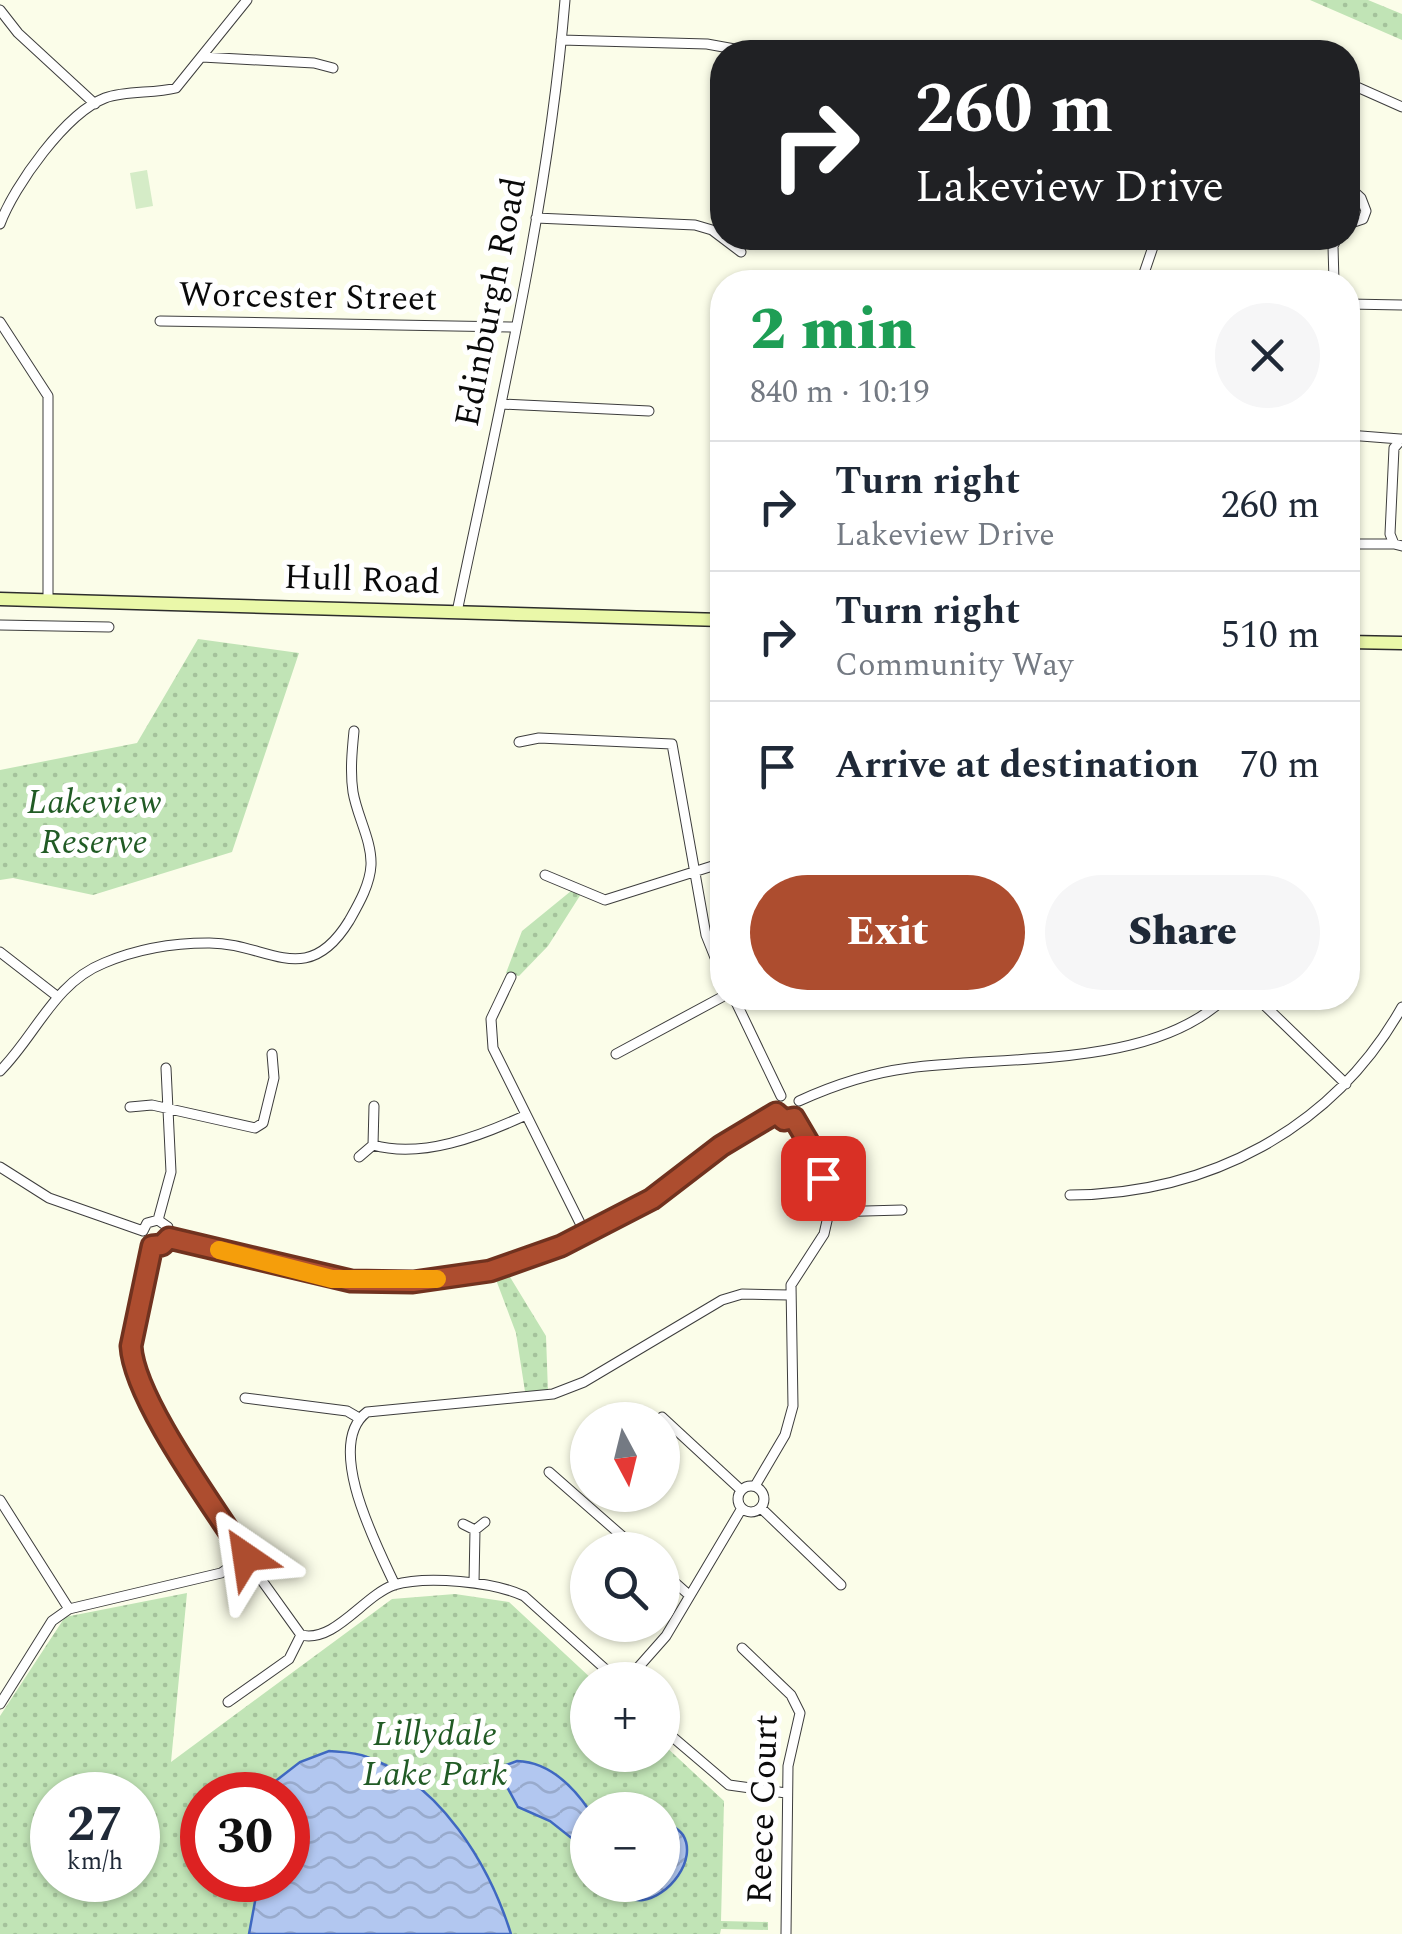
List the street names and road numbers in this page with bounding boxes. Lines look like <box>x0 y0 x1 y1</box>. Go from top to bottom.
street label: Edinburgh Road <box>441 173 541 431</box>
street label: Worcester Street <box>178 268 438 326</box>
street label: Hull Road <box>283 551 441 609</box>
street label: Reece Court <box>733 1713 793 1905</box>

